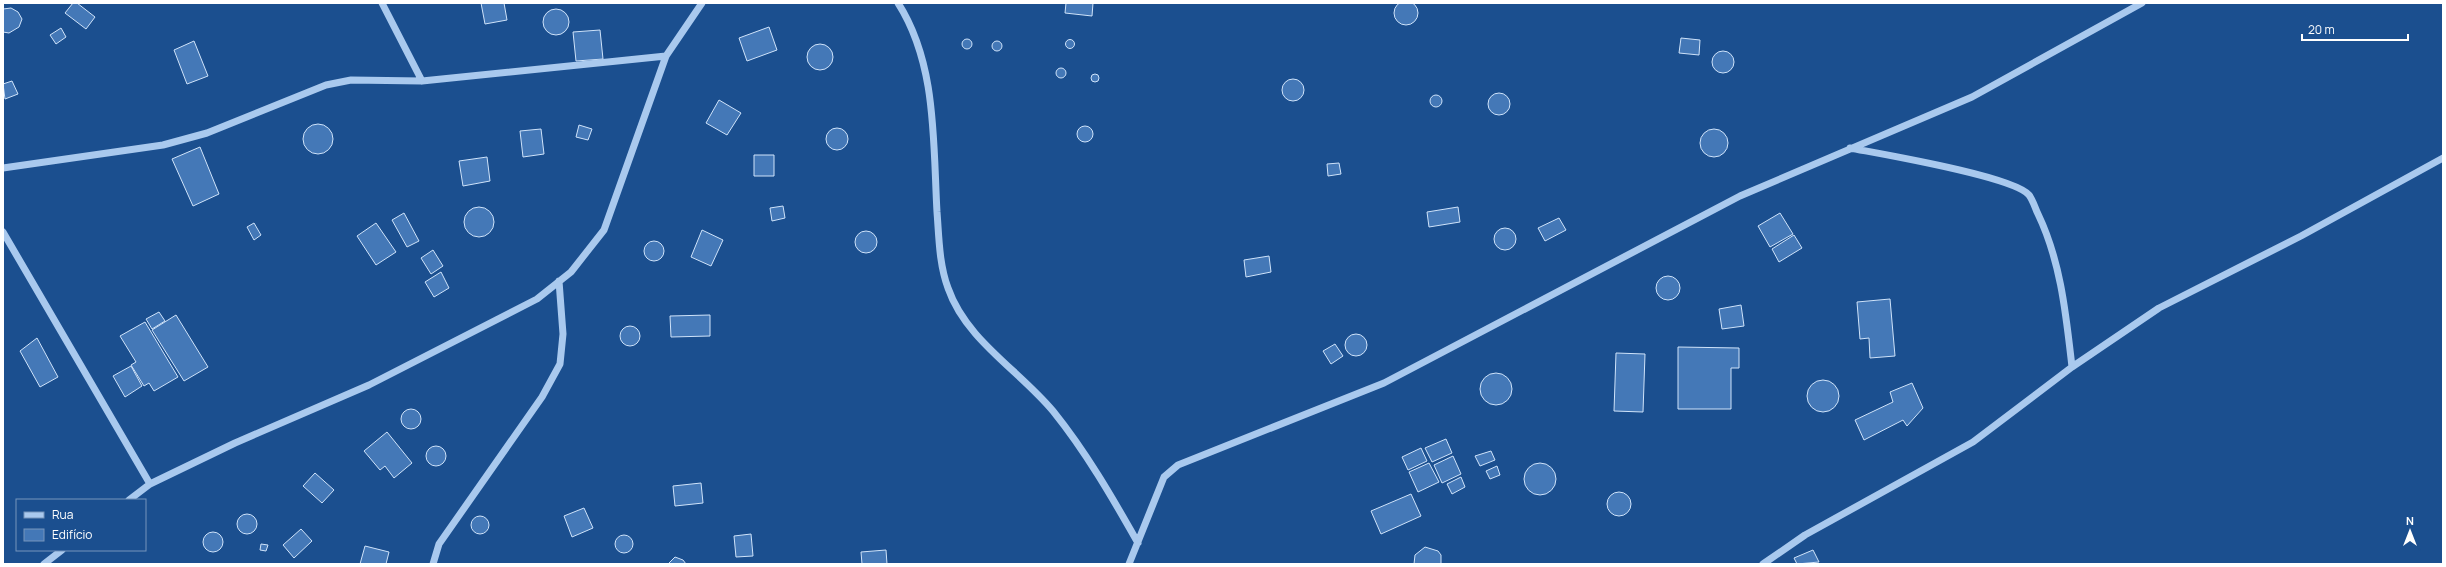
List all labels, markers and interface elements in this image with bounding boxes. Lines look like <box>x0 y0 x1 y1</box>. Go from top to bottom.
scale bar <box>2302 16 2408 42</box>
text: 20 m <box>2308 21 2335 38</box>
legend <box>16 499 146 551</box>
text: Rua <box>52 506 73 523</box>
north arrow <box>2390 511 2430 551</box>
text: N <box>2406 513 2414 528</box>
text: Edifício <box>52 526 92 543</box>

